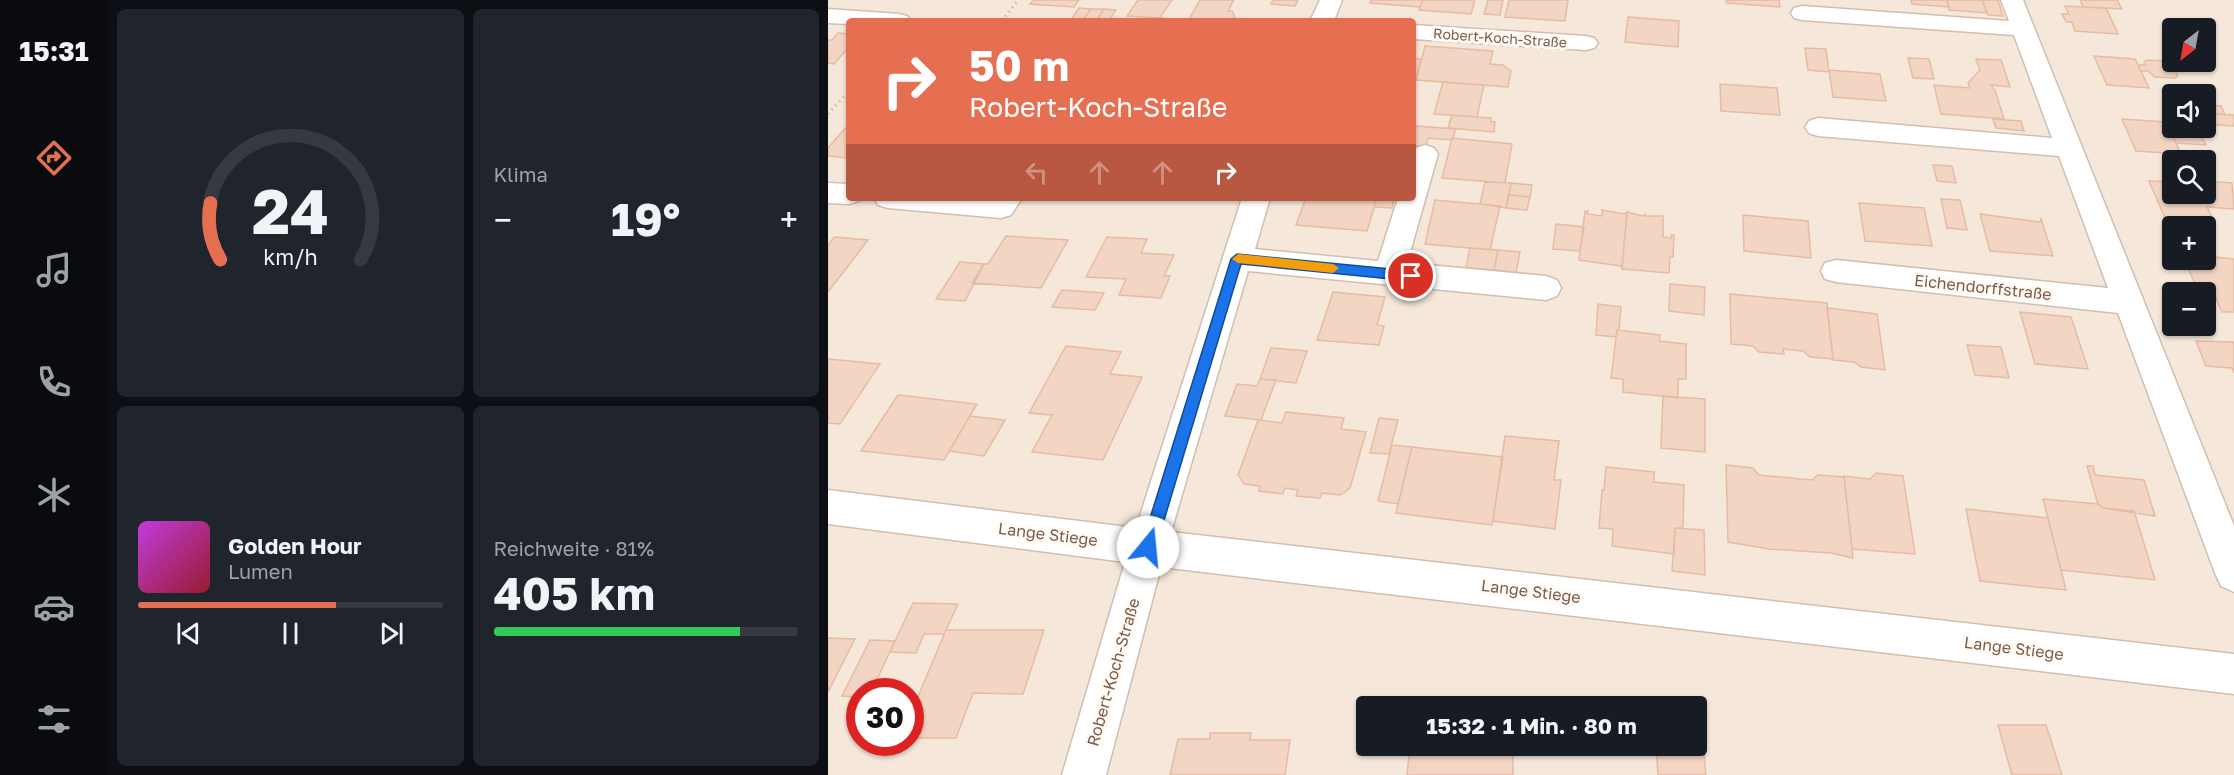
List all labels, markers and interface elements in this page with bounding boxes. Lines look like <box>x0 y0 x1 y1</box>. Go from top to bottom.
north arrow <box>2162 18 2216 72</box>
map controls <box>2162 18 2216 336</box>
street label: Robert-Koch-Straße <box>1433 24 1567 51</box>
text: 15:31 <box>19 35 89 67</box>
text: 50 m <box>969 40 1069 90</box>
icon: right <box>870 42 948 120</box>
button: sound <box>2162 84 2216 138</box>
text: Robert-Koch-Straße <box>969 91 1227 123</box>
icon: directions <box>33 137 75 179</box>
button: search <box>2162 150 2216 204</box>
icon: left <box>1020 156 1053 189</box>
icon: ahead <box>1083 156 1116 189</box>
icon: ahead <box>1146 156 1179 189</box>
icon: right <box>1209 156 1242 189</box>
text: Klima <box>494 162 548 186</box>
text: 24 <box>252 173 329 248</box>
text: 19° <box>611 192 680 246</box>
text: − <box>494 200 512 239</box>
text: + <box>780 200 798 239</box>
button: + <box>2162 216 2216 270</box>
text: km/h <box>263 244 318 270</box>
icon: music <box>33 249 75 291</box>
pin <box>1385 250 1436 301</box>
icon: arrive <box>1394 259 1427 292</box>
street label: Eichendorffstraße <box>1913 270 2053 304</box>
button: − <box>2162 282 2216 336</box>
icon: phone <box>33 361 75 403</box>
icon: climate <box>33 474 75 516</box>
position arrow <box>1116 515 1180 579</box>
street label: Lange Stiege <box>997 518 1099 550</box>
text: Golden Hour <box>228 532 362 559</box>
text: Reichweite · 81% <box>494 536 654 560</box>
text: Lumen <box>228 559 293 583</box>
text: 405 km <box>494 566 655 620</box>
street label: Lange Stiege <box>1480 575 1582 607</box>
icon: car <box>33 586 75 628</box>
street label: Robert-Koch-Straße <box>1082 596 1144 748</box>
icon: previous <box>172 617 205 650</box>
icon: pause <box>274 617 307 650</box>
icon: next <box>375 617 408 650</box>
street label: Lange Stiege <box>1963 632 2065 664</box>
speed limit sign: 30 <box>846 678 924 756</box>
icon: filters <box>33 698 75 740</box>
text: 15:32 · 1 Min. · 80 m <box>1426 712 1637 739</box>

